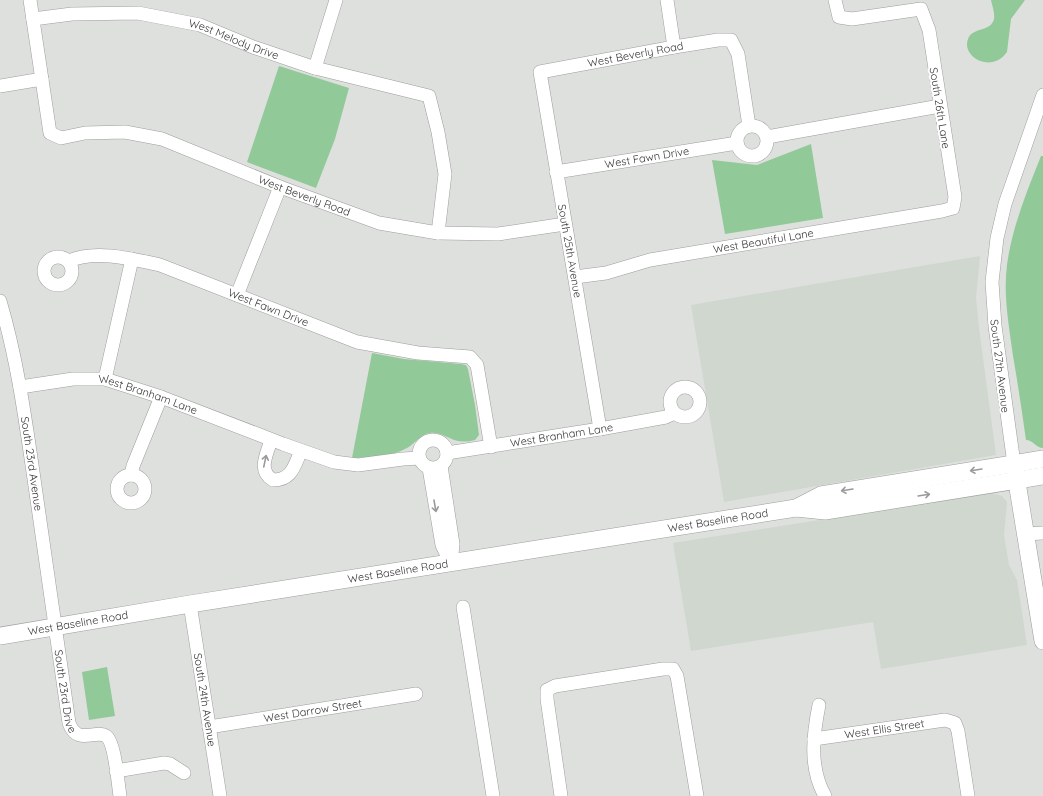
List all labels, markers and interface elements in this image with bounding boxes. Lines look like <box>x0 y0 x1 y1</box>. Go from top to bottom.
street label: West Melody Drive <box>188 16 281 62</box>
street label: West Beverly Road <box>586 39 684 70</box>
street label: South 26th Lane <box>927 66 953 150</box>
street label: West Fawn Drive <box>604 144 690 171</box>
street label: West Beverly Road <box>256 172 352 219</box>
street label: South 25th Avenue <box>555 203 585 299</box>
street label: West Beautiful Lane <box>712 226 815 256</box>
street label: West Fawn Drive <box>226 285 311 329</box>
street label: South 27th Avenue <box>987 318 1013 414</box>
street label: West Branham Lane <box>98 372 200 417</box>
street label: South 23rd Avenue <box>18 416 46 512</box>
street label: West Branham Lane <box>509 420 614 450</box>
one-way arrow <box>262 455 270 468</box>
one-way arrow <box>969 466 982 474</box>
one-way arrow <box>841 487 854 495</box>
one-way arrow <box>917 491 930 499</box>
one-way arrow <box>431 499 439 512</box>
street label: West Baseline Road <box>666 506 769 535</box>
street label: West Baseline Road <box>346 556 449 586</box>
street label: West Baseline Road <box>27 608 129 638</box>
street label: South 23rd Drive <box>51 649 80 736</box>
street label: South 24th Avenue <box>191 652 219 748</box>
street label: West Darrow Street <box>262 696 363 725</box>
street label: West Ellis Street <box>843 716 925 742</box>

